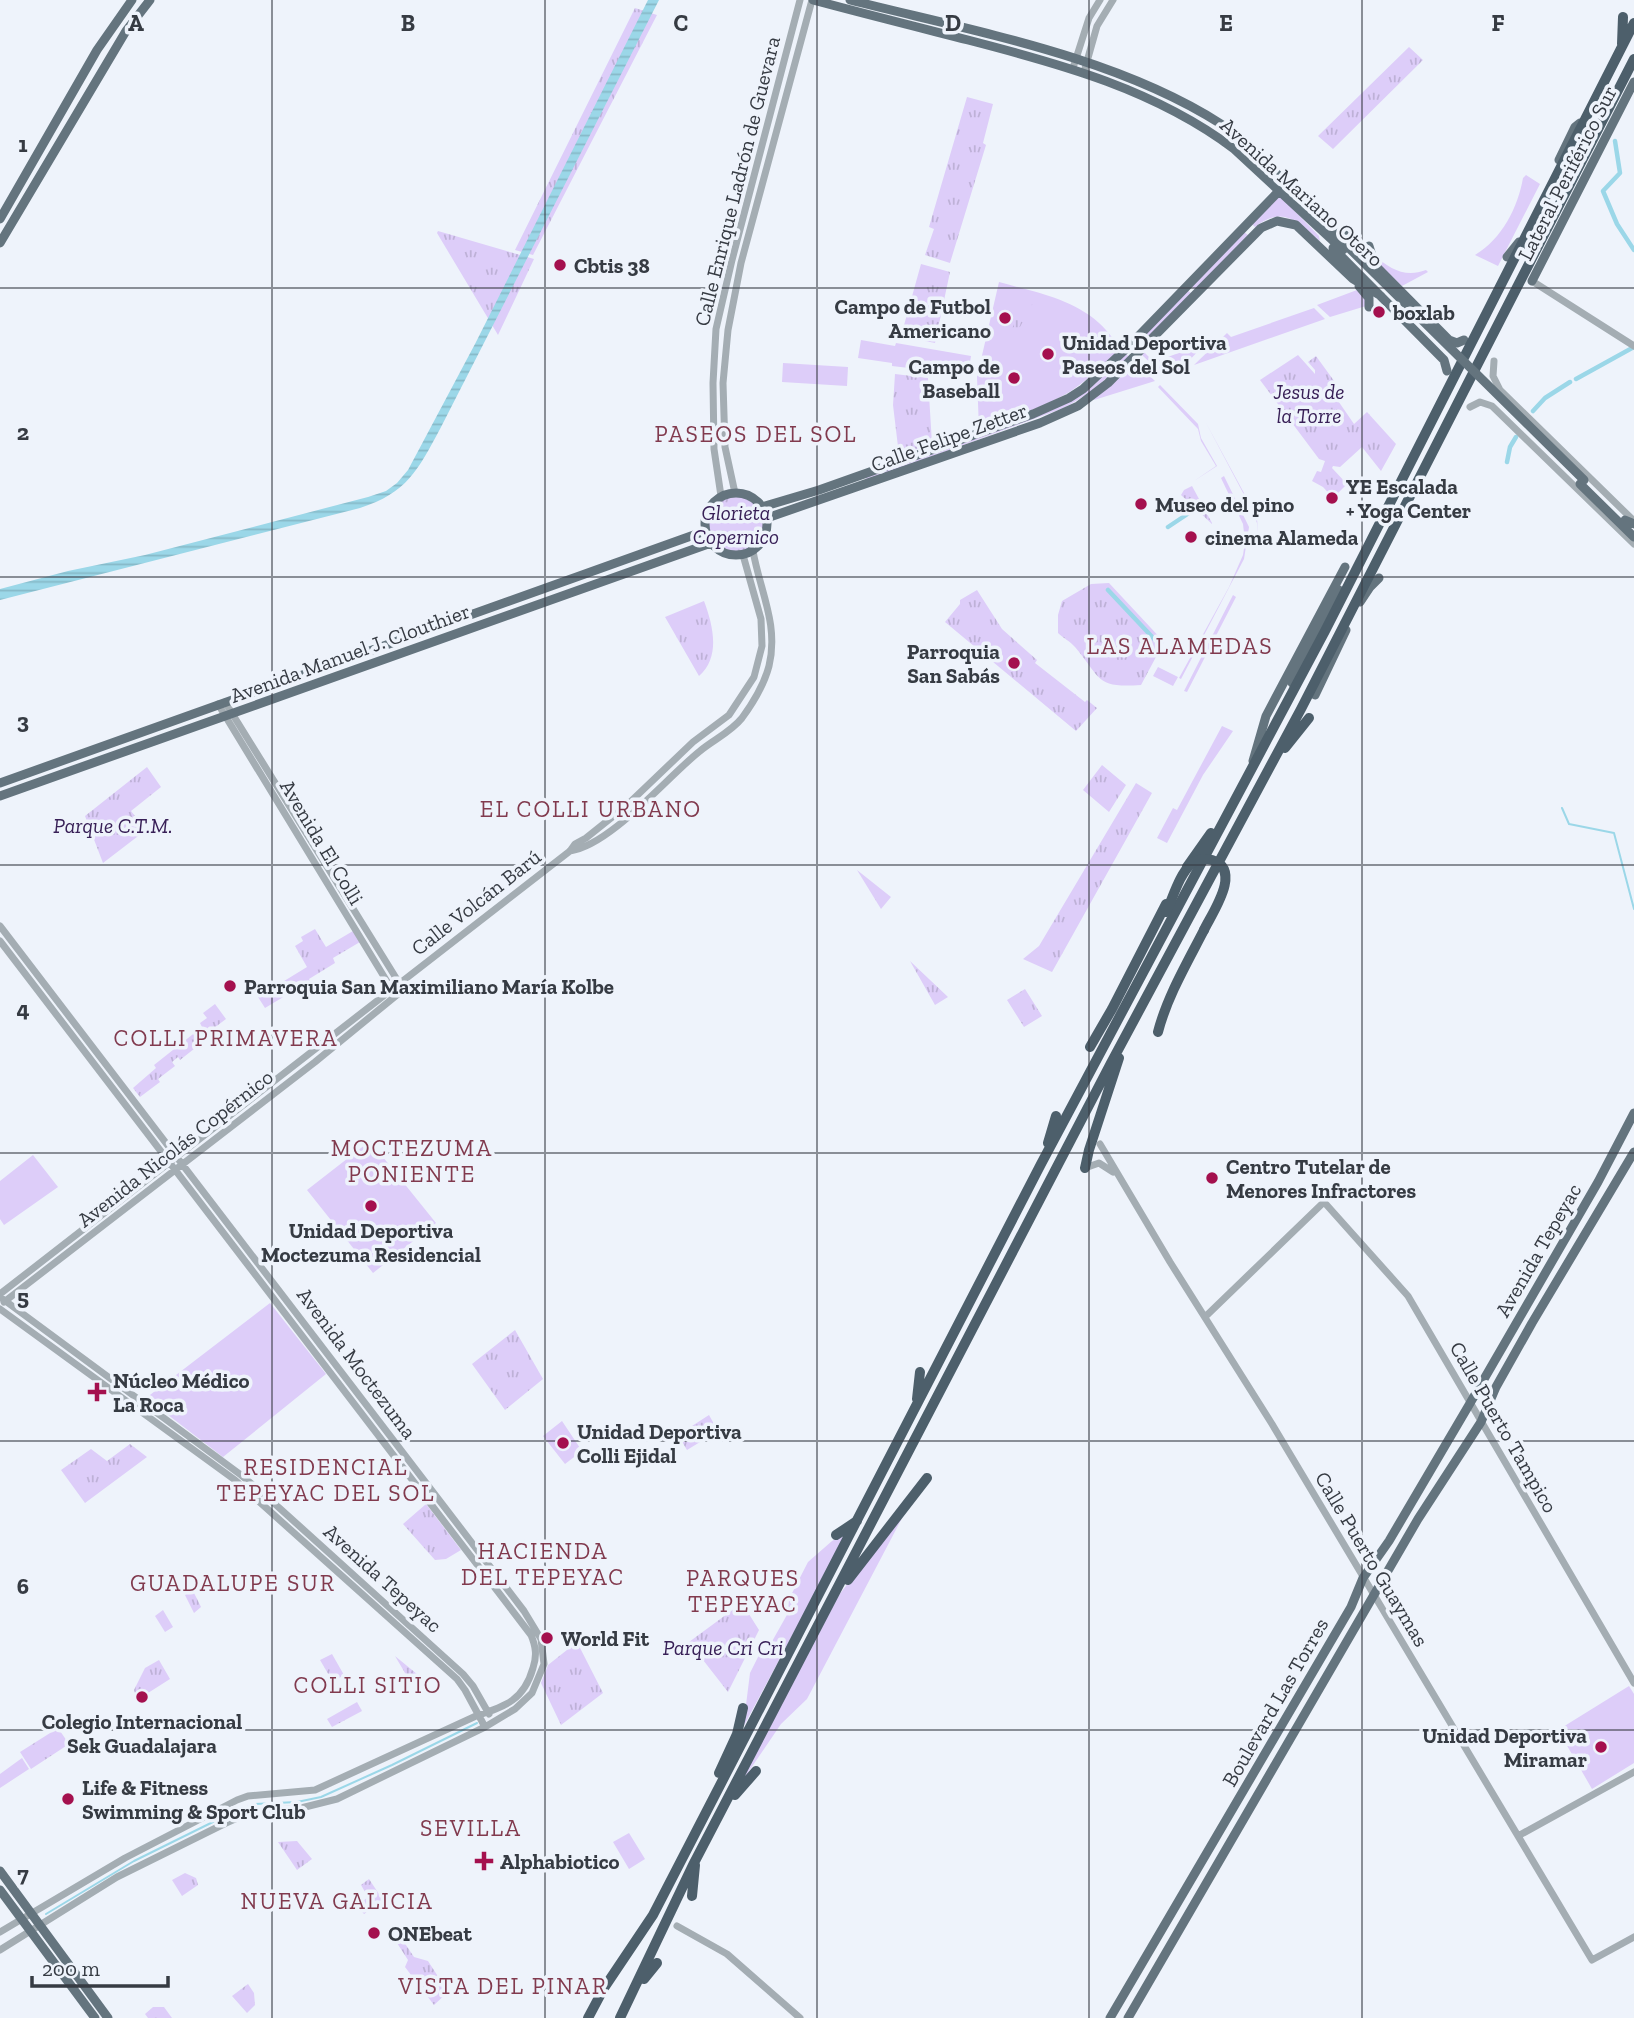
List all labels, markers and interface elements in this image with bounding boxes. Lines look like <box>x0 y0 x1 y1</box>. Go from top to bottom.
text: A <box>128 9 144 37</box>
text: B <box>401 9 415 37</box>
text: C <box>674 9 688 37</box>
text: D <box>945 9 961 37</box>
text: E <box>1219 9 1233 37</box>
text: F <box>1491 9 1505 37</box>
street label: Calle Enrique Ladrón de Guevara <box>689 34 785 328</box>
street label: Lateral Periférico Sur <box>1512 81 1622 265</box>
street label: Avenida Mariano Otero <box>1215 112 1389 272</box>
text: 1 <box>18 130 28 158</box>
place label: Cbtis 38 <box>574 253 650 278</box>
marker: Cbtis 38 <box>552 257 568 273</box>
place label: Campo de Futbol Americano <box>834 294 991 343</box>
place label: boxlab <box>1392 300 1455 325</box>
marker: boxlab <box>1371 304 1387 320</box>
marker: Campo de Futbol Americano <box>997 310 1013 326</box>
place label: Unidad Deportiva Paseos del Sol <box>1062 330 1227 379</box>
marker: Unidad Deportiva Paseos del Sol <box>1040 346 1056 362</box>
place label: Campo de Baseball <box>908 354 1000 403</box>
marker: Campo de Baseball <box>1006 370 1022 386</box>
park label: Jesus de la Torre <box>1272 379 1345 428</box>
street label: Calle Felipe Zetter <box>867 397 1031 477</box>
text: 2 <box>17 418 29 446</box>
district label: PASEOS DEL SOL <box>655 420 857 448</box>
place label: YE Escalada + Yoga Center <box>1346 474 1471 523</box>
marker: YE Escalada + Yoga Center <box>1324 490 1340 506</box>
place label: Museo del pino <box>1155 492 1294 517</box>
marker: Museo del pino <box>1133 496 1149 512</box>
park label: Glorieta Copernico <box>693 500 779 549</box>
place label: cinema Alameda <box>1205 525 1359 550</box>
marker: cinema Alameda <box>1183 529 1199 545</box>
street label: Avenida Manuel J. Clouthier <box>227 598 473 708</box>
district label: LAS ALAMEDAS <box>1086 632 1274 660</box>
place label: Parroquia San Sabás <box>907 639 1000 688</box>
marker: Parroquia San Sabás <box>1006 655 1022 671</box>
text: 3 <box>17 707 29 735</box>
street label: Avenida El Colli <box>275 775 369 909</box>
district label: EL COLLI URBANO <box>480 795 702 823</box>
park label: Parque C.T.M. <box>53 813 173 838</box>
street label: Calle Volcán Barú <box>406 844 546 960</box>
place label: Parroquia San Maximiliano María Kolbe <box>244 974 614 999</box>
marker: Parroquia San Maximiliano María Kolbe <box>222 978 238 994</box>
text: 4 <box>16 995 30 1023</box>
district label: COLLI PRIMAVERA <box>114 1024 338 1052</box>
street label: Avenida Nicolás Copérnico <box>72 1064 278 1232</box>
district label: MOCTEZUMA PONIENTE <box>331 1134 493 1188</box>
place label: Centro Tutelar de Menores Infractores <box>1226 1154 1416 1203</box>
marker: Centro Tutelar de Menores Infractores <box>1204 1170 1220 1186</box>
street label: Avenida Tepeyac <box>1490 1179 1586 1321</box>
marker: Unidad Deportiva Moctezuma Residencial <box>363 1198 379 1214</box>
place label: Unidad Deportiva Moctezuma Residencial <box>261 1218 481 1267</box>
street label: Avenida Moctezuma <box>292 1282 422 1444</box>
text: 5 <box>17 1283 29 1311</box>
street label: Calle Puerto Tampico <box>1445 1337 1563 1517</box>
place label: Núcleo Médico La Roca <box>113 1368 250 1417</box>
marker: Núcleo Médico La Roca <box>87 1382 107 1402</box>
place label: Unidad Deportiva Colli Ejidal <box>577 1419 742 1468</box>
marker: Unidad Deportiva Colli Ejidal <box>555 1435 571 1451</box>
district label: RESIDENCIAL TEPEYAC DEL SOL <box>216 1453 436 1507</box>
street label: Calle Puerto Guaymas <box>1310 1467 1434 1651</box>
street label: Avenida Tepeyac <box>319 1519 447 1637</box>
district label: HACIENDA DEL TEPEYAC <box>461 1537 625 1591</box>
district label: PARQUES TEPEYAC <box>686 1564 800 1618</box>
district label: GUADALUPE SUR <box>130 1569 336 1597</box>
text: 6 <box>17 1572 29 1600</box>
street label: Boulevard Las Torres <box>1217 1613 1333 1791</box>
place label: World Fit <box>561 1626 650 1651</box>
marker: World Fit <box>539 1630 555 1646</box>
park label: Parque Cri Cri <box>663 1635 783 1660</box>
district label: COLLI SITIO <box>294 1671 442 1699</box>
marker: Colegio Internacional Sek Guadalajara <box>134 1689 150 1705</box>
place label: Colegio Internacional Sek Guadalajara <box>42 1709 242 1758</box>
place label: Unidad Deportiva Miramar <box>1422 1723 1587 1772</box>
marker: Unidad Deportiva Miramar <box>1593 1739 1609 1755</box>
place label: Life & Fitness Swimming & Sport Club <box>82 1775 306 1824</box>
marker: Life & Fitness Swimming & Sport Club <box>60 1791 76 1807</box>
district label: SEVILLA <box>420 1814 522 1842</box>
place label: Alphabiotico <box>500 1849 620 1874</box>
marker: Alphabiotico <box>474 1851 494 1871</box>
text: 7 <box>17 1860 29 1888</box>
district label: NUEVA GALICIA <box>240 1887 434 1915</box>
place label: ONEbeat <box>388 1921 472 1946</box>
marker: ONEbeat <box>366 1925 382 1941</box>
scale bar <box>32 1944 168 1988</box>
text: 200 m <box>42 1956 100 1981</box>
district label: VISTA DEL PINAR <box>397 1972 608 2000</box>

